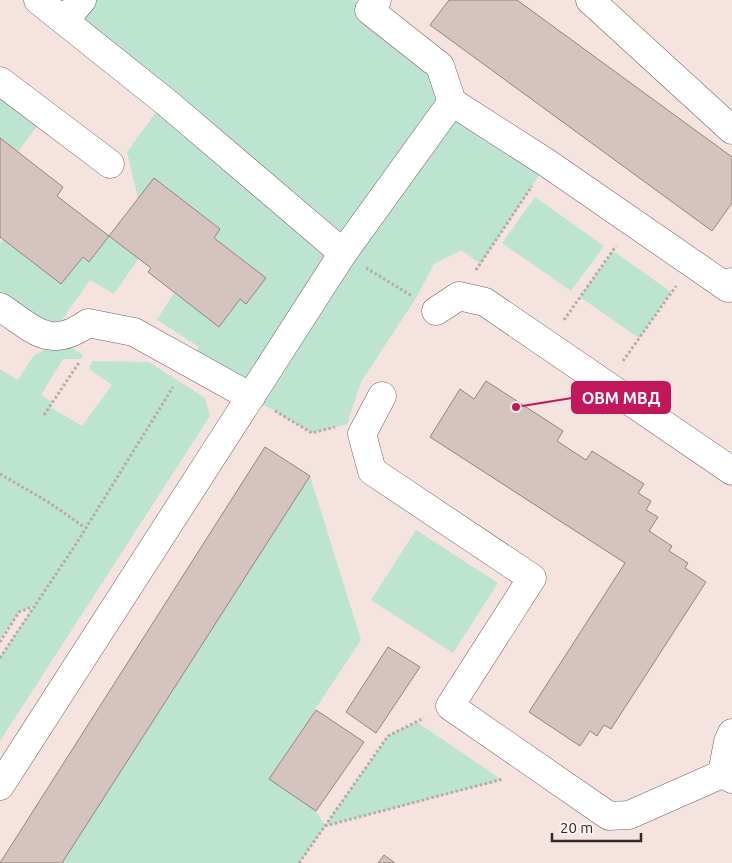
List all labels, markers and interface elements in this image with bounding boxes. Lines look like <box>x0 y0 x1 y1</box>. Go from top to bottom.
callout: ОВМ МВД <box>572 382 670 413</box>
text: ОВМ МВД <box>582 389 661 407</box>
scale bar <box>552 810 641 842</box>
text: 20 m <box>560 819 593 836</box>

